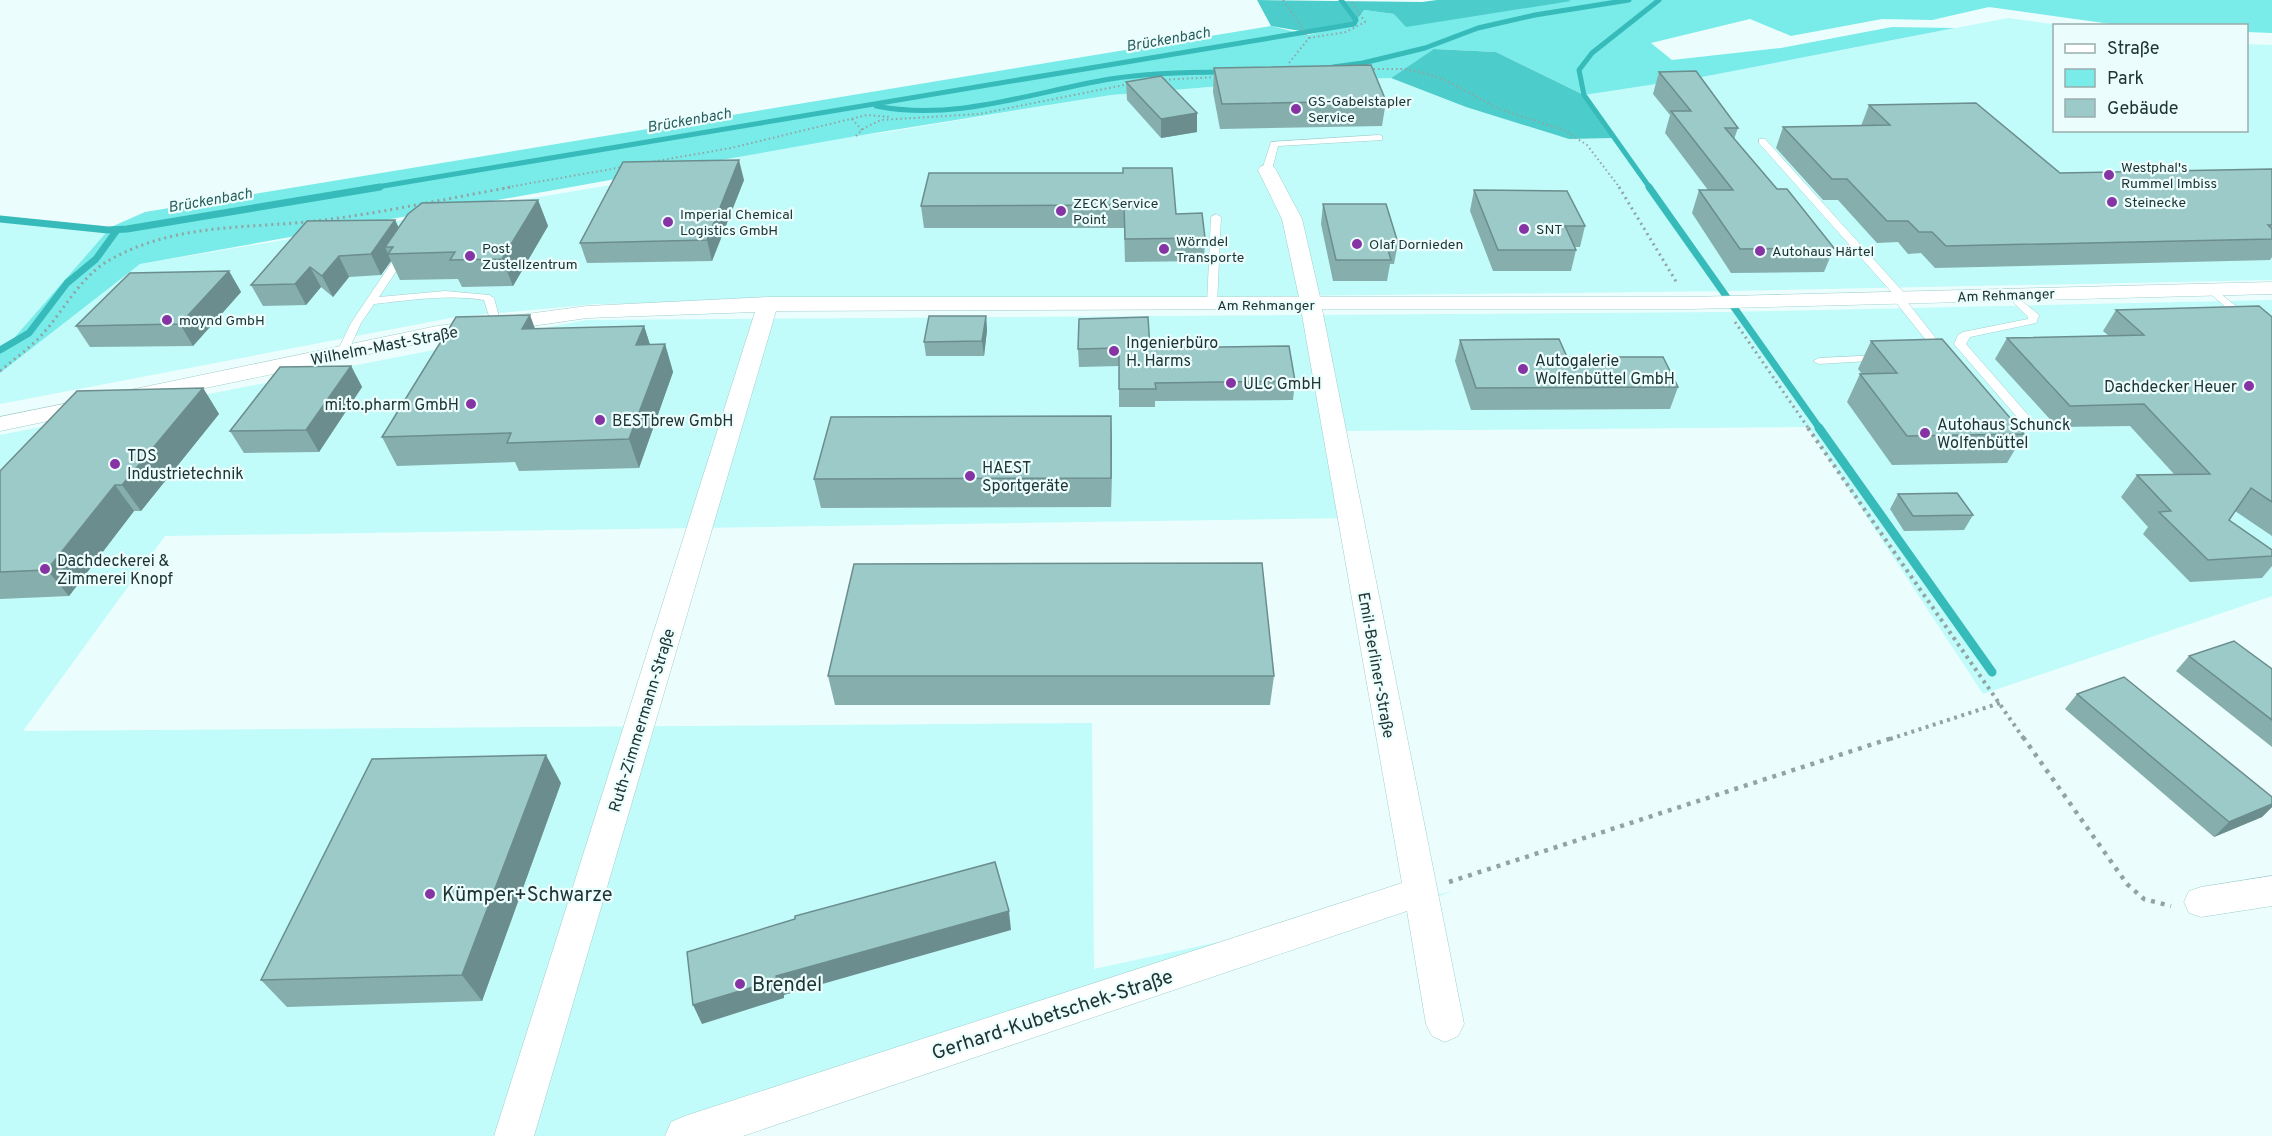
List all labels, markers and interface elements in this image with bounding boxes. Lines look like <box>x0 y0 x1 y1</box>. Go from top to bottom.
water label: Brückenbach <box>1125 24 1212 57</box>
legend <box>2053 24 2248 132</box>
text: Straße <box>2107 38 2159 61</box>
text: Park <box>2107 68 2144 91</box>
place label: GS-Gabelstapler Service <box>1308 94 1412 127</box>
text: Gebäude <box>2107 98 2179 121</box>
marker: GS-Gabelstapler Service <box>1289 102 1303 116</box>
water label: Brückenbach <box>646 105 733 138</box>
place label: Westphal's Rummel Imbiss <box>2121 160 2217 193</box>
marker: Westphal's Rummel Imbiss <box>2102 168 2116 182</box>
water label: Brückenbach <box>167 185 254 218</box>
marker: Steinecke <box>2105 195 2119 209</box>
place label: Steinecke <box>2124 195 2186 212</box>
place label: ZECK Service Point <box>1073 196 1158 229</box>
marker: ZECK Service Point <box>1054 204 1068 218</box>
place label: Imperial Chemical Logistics GmbH <box>680 207 793 240</box>
marker: Imperial Chemical Logistics GmbH <box>661 215 675 229</box>
marker: SNT <box>1517 222 1531 236</box>
place label: SNT <box>1536 222 1562 239</box>
place label: Wörndel Transporte <box>1176 234 1244 267</box>
marker: Olaf Dornieden <box>1350 237 1364 251</box>
place label: Olaf Dornieden <box>1369 237 1463 254</box>
place label: Post Zustellzentrum <box>482 241 578 274</box>
marker: Wörndel Transporte <box>1157 242 1171 256</box>
marker: Autohaus Härtel <box>1753 244 1767 258</box>
place label: Autohaus Härtel <box>1772 244 1874 261</box>
marker: Post Zustellzentrum <box>463 249 477 263</box>
street label: Am Rehmanger <box>1957 286 2056 307</box>
street label: Am Rehmanger <box>1217 298 1315 315</box>
marker: moynd GmbH <box>160 313 174 327</box>
place label: moynd GmbH <box>179 313 265 330</box>
street label: Wilhelm-Mast-Straße <box>309 323 460 371</box>
place label: Ingenierbüro H. Harms <box>1126 334 1218 372</box>
marker: Ingenierbüro H. Harms <box>1107 344 1121 358</box>
place label: Autogalerie Wolfenbüttel GmbH <box>1535 352 1675 390</box>
marker: Autogalerie Wolfenbüttel GmbH <box>1516 362 1530 376</box>
place label: ULC GmbH <box>1243 375 1322 395</box>
marker: ULC GmbH <box>1224 376 1238 390</box>
place label: Dachdecker Heuer <box>2104 378 2237 398</box>
marker: Dachdecker Heuer <box>2242 379 2256 393</box>
place label: mi.to.pharm GmbH <box>325 396 459 416</box>
marker: mi.to.pharm GmbH <box>464 397 478 411</box>
place label: BESTbrew GmbH <box>612 412 734 432</box>
marker: BESTbrew GmbH <box>593 413 607 427</box>
place label: Autohaus Schunck Wolfenbüttel <box>1937 416 2071 454</box>
marker: Autohaus Schunck Wolfenbüttel <box>1918 426 1932 440</box>
place label: TDS Industrietechnik <box>127 447 244 485</box>
marker: TDS Industrietechnik <box>108 457 122 471</box>
place label: HAEST Sportgeräte <box>982 459 1069 497</box>
marker: HAEST Sportgeräte <box>963 469 977 483</box>
place label: Dachdeckerei & Zimmerei Knopf <box>57 552 174 590</box>
marker: Dachdeckerei & Zimmerei Knopf <box>38 562 52 576</box>
street label: Emil-Berliner-Straße <box>1352 591 1398 740</box>
street label: Ruth-Zimmermann-Straße <box>605 627 680 815</box>
place label: Kümper+Schwarze <box>442 883 613 909</box>
marker: Kümper+Schwarze <box>423 887 437 901</box>
street label: Gerhard-Kubetschek-Straße <box>929 965 1177 1067</box>
place label: Brendel <box>752 973 822 999</box>
marker: Brendel <box>733 977 747 991</box>

